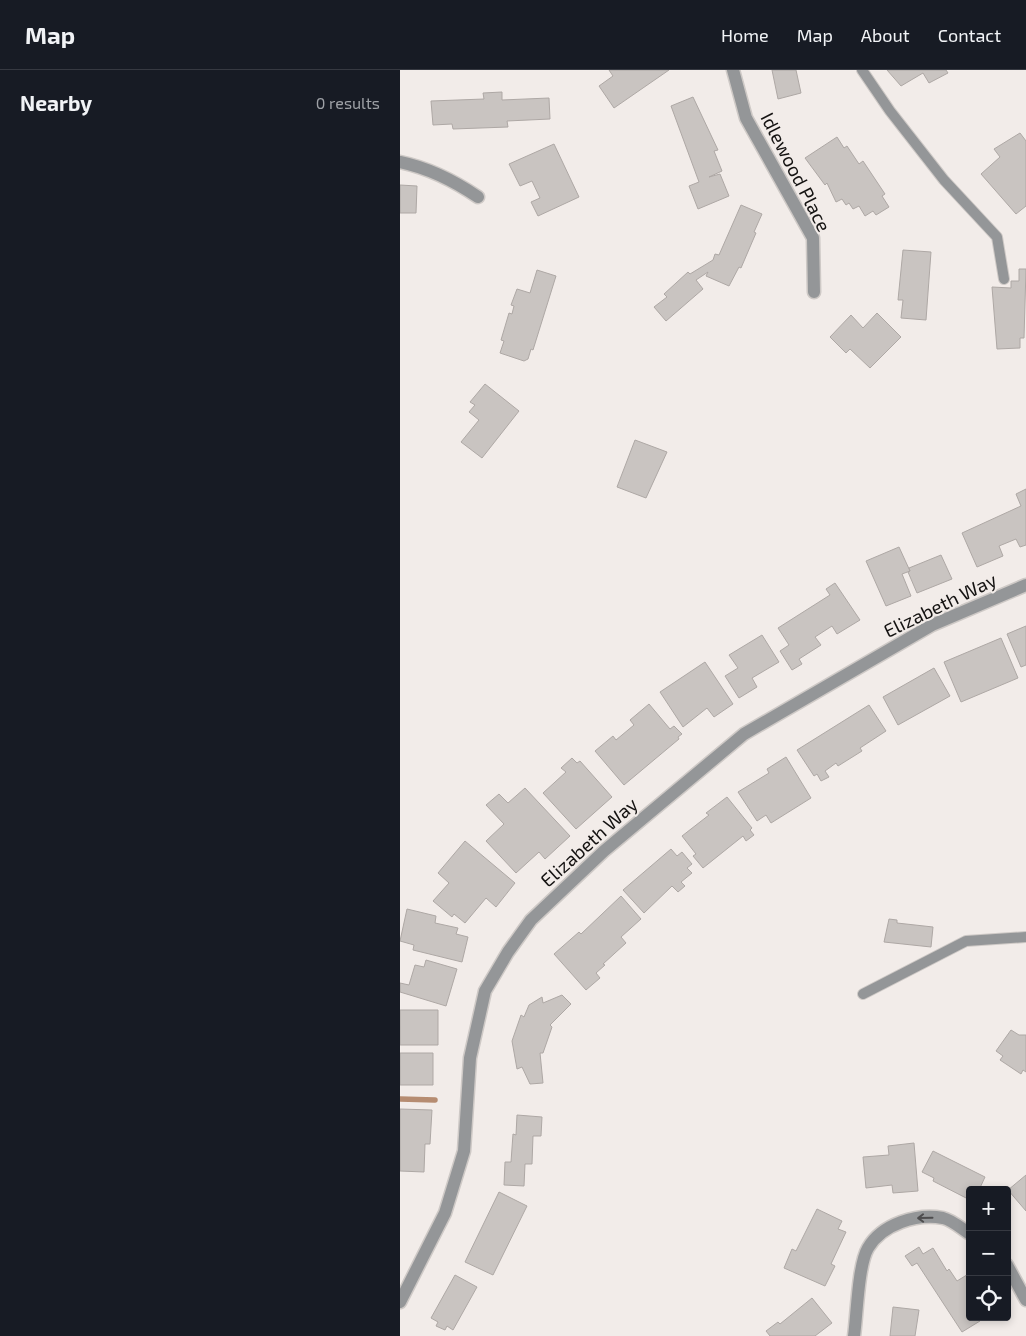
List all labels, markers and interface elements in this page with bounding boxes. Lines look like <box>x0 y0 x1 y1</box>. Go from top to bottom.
text: Map <box>25 20 75 49</box>
text: Home <box>721 24 769 46</box>
text: Map <box>797 24 833 46</box>
text: About <box>861 24 910 46</box>
text: Contact <box>938 24 1001 46</box>
text: Nearby <box>20 90 92 115</box>
text: 0 results <box>316 93 380 112</box>
street label: Idlewood Place <box>757 108 836 235</box>
street label: Elizabeth Way <box>880 567 1000 642</box>
street label: Elizabeth Way <box>535 792 642 891</box>
map controls <box>966 1186 1011 1321</box>
button: + <box>966 1186 1011 1231</box>
one-way arrow <box>918 1213 934 1223</box>
button: − <box>966 1231 1011 1276</box>
button: locate <box>966 1276 1011 1321</box>

